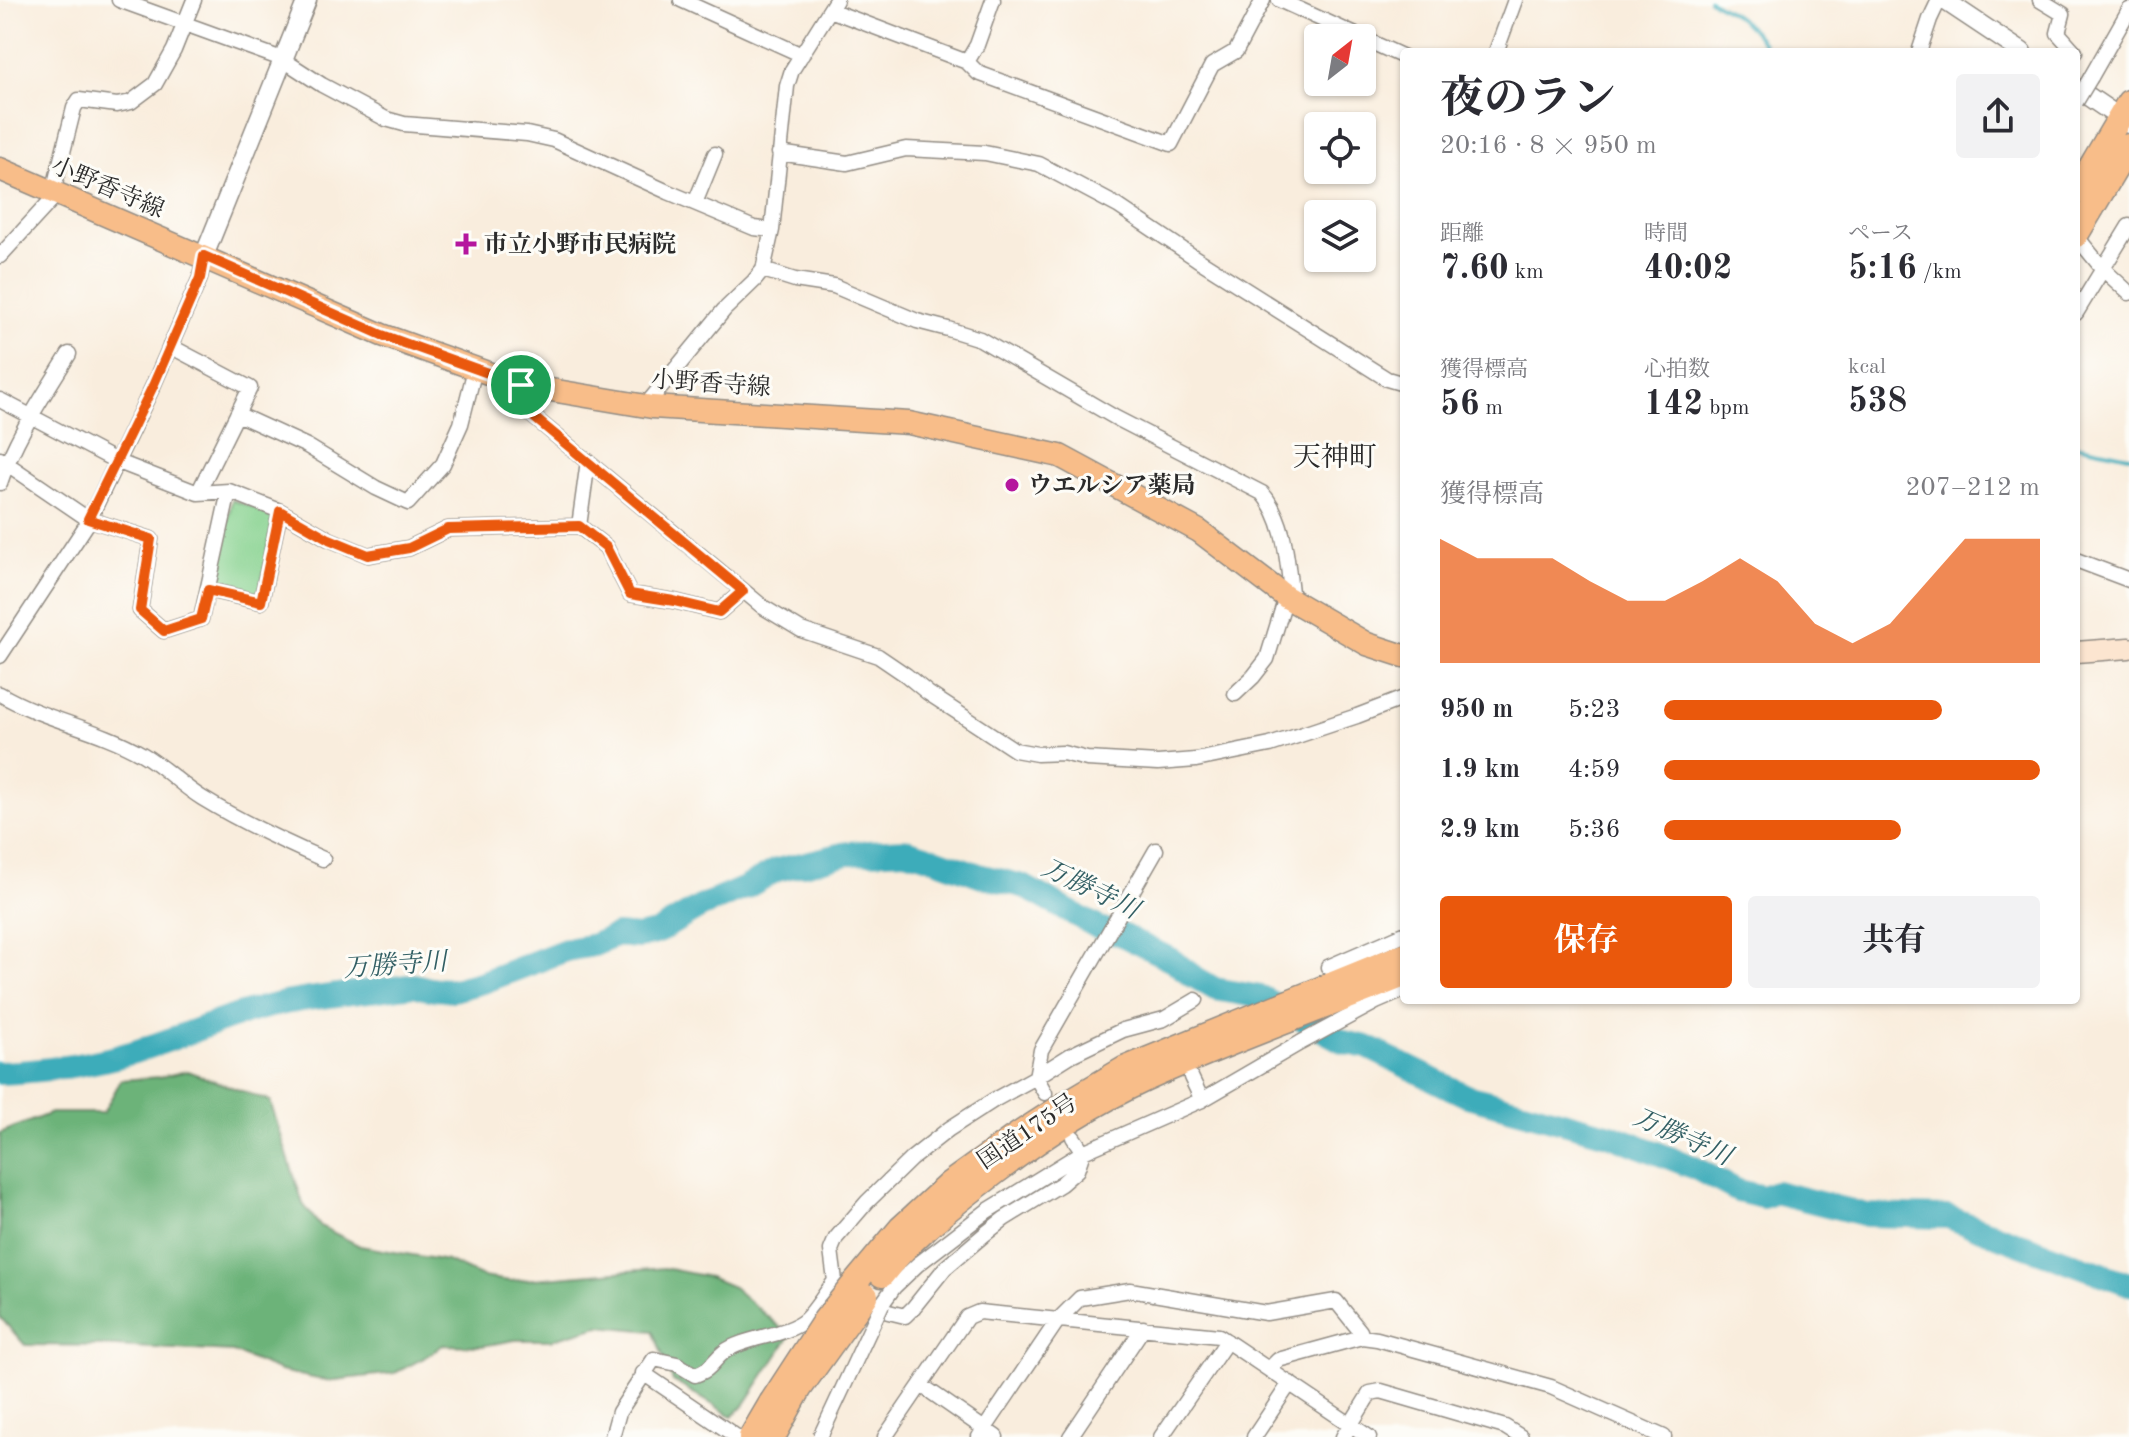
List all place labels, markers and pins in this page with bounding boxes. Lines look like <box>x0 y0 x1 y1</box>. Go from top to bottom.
place label: 市立小野市民病院 <box>484 231 676 258</box>
marker: 市立小野市民病院 <box>455 233 477 255</box>
pin <box>487 351 555 419</box>
place label: ウエルシア薬局 <box>1028 472 1195 499</box>
marker: ウエルシア薬局 <box>1003 476 1021 494</box>

